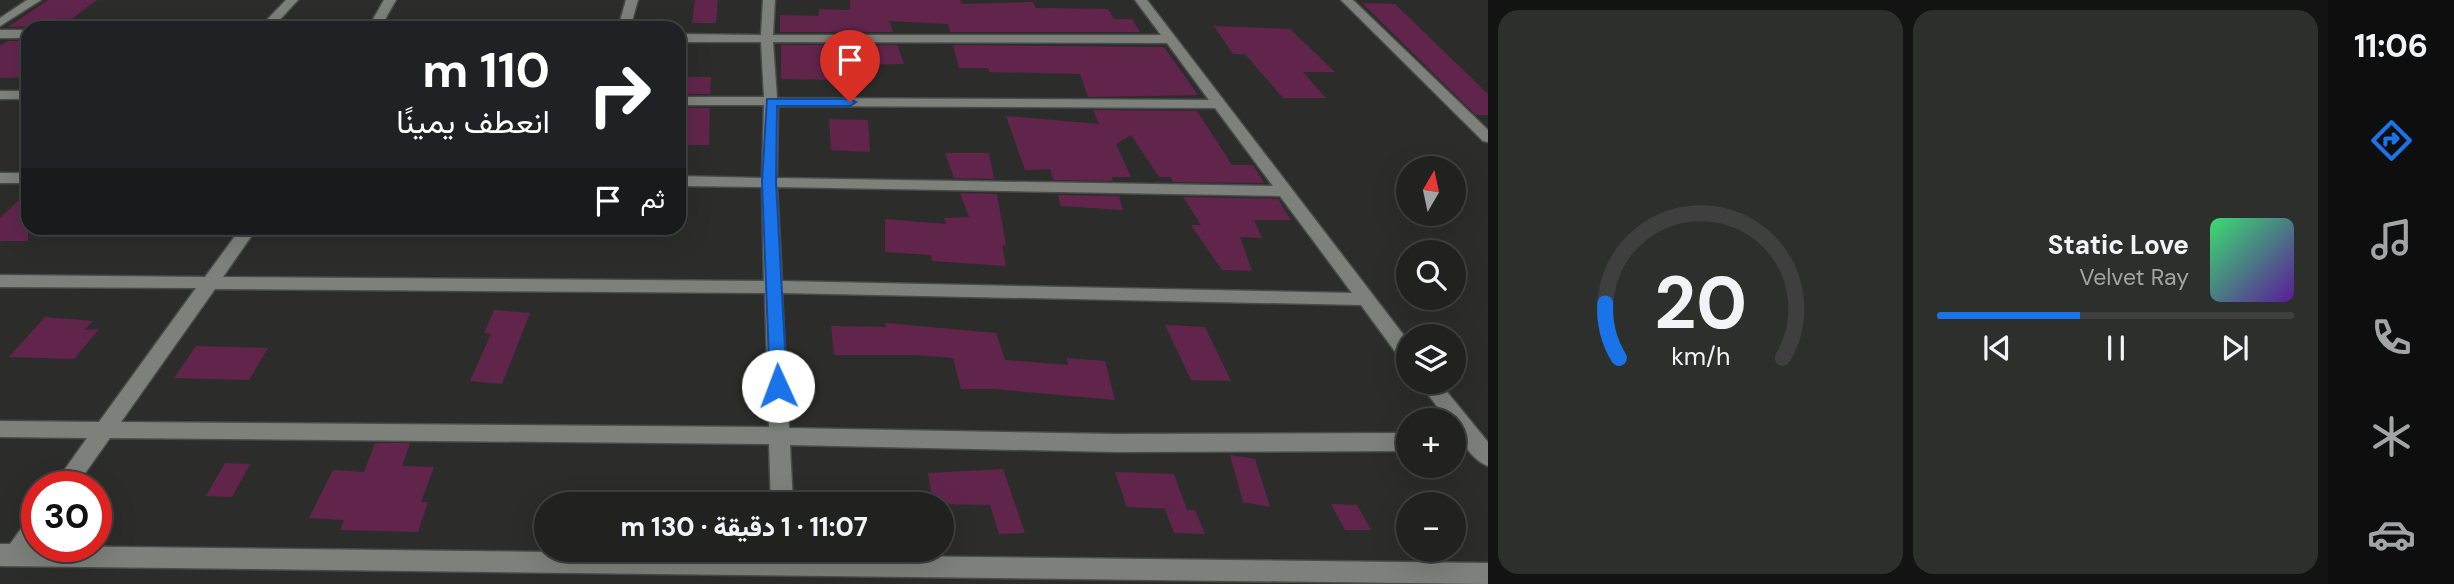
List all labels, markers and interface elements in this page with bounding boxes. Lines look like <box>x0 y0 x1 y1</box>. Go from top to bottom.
text: 11:06 <box>2354 25 2428 67</box>
pin <box>820 30 880 102</box>
text: 110 m <box>422 38 550 102</box>
icon: arrive <box>831 41 869 79</box>
icon: right <box>574 49 665 140</box>
text: انعطف يمينًا <box>396 101 550 143</box>
icon: directions <box>2367 116 2416 165</box>
north arrow <box>1396 156 1466 226</box>
map controls <box>1396 156 1466 562</box>
icon: arrive <box>589 182 627 220</box>
text: ثم <box>641 182 665 216</box>
icon: music <box>2367 215 2416 264</box>
text: Static Love <box>2048 228 2189 262</box>
button: search <box>1396 240 1466 310</box>
text: 20 <box>1654 256 1747 351</box>
text: Velvet Ray <box>2079 262 2189 292</box>
icon: phone <box>2367 313 2416 362</box>
button: layers <box>1396 324 1466 394</box>
icon: previous <box>1978 329 2016 367</box>
icon: pause <box>2097 329 2135 367</box>
icon: next <box>2216 329 2254 367</box>
text: km/h <box>1671 340 1730 373</box>
position arrow <box>741 349 815 423</box>
button: + <box>1396 408 1466 478</box>
icon: climate <box>2367 412 2416 461</box>
speed limit sign: 30 <box>21 471 112 562</box>
button: − <box>1396 492 1466 562</box>
text: 11:07 · 1 دقيقة · 130 m <box>620 510 868 544</box>
icon: car <box>2367 510 2416 559</box>

